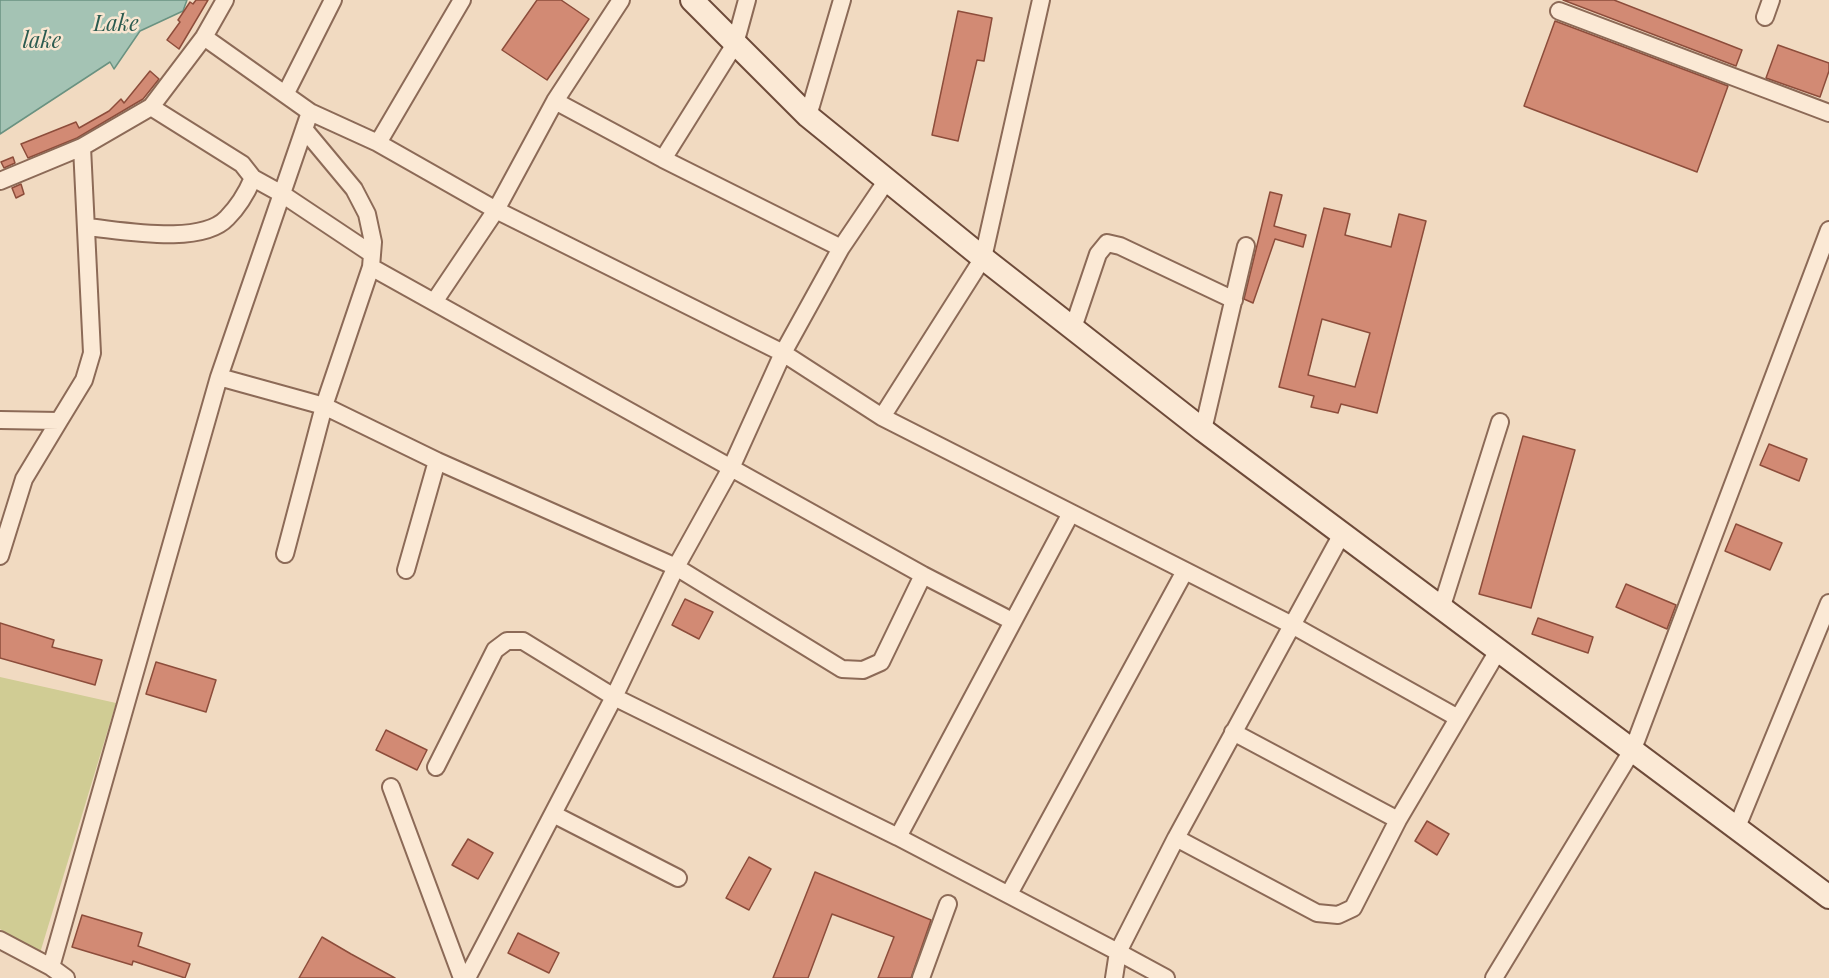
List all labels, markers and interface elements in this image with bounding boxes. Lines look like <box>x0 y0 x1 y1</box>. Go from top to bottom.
water label: Lake <box>93 11 139 37</box>
water label: lake <box>23 28 61 54</box>

